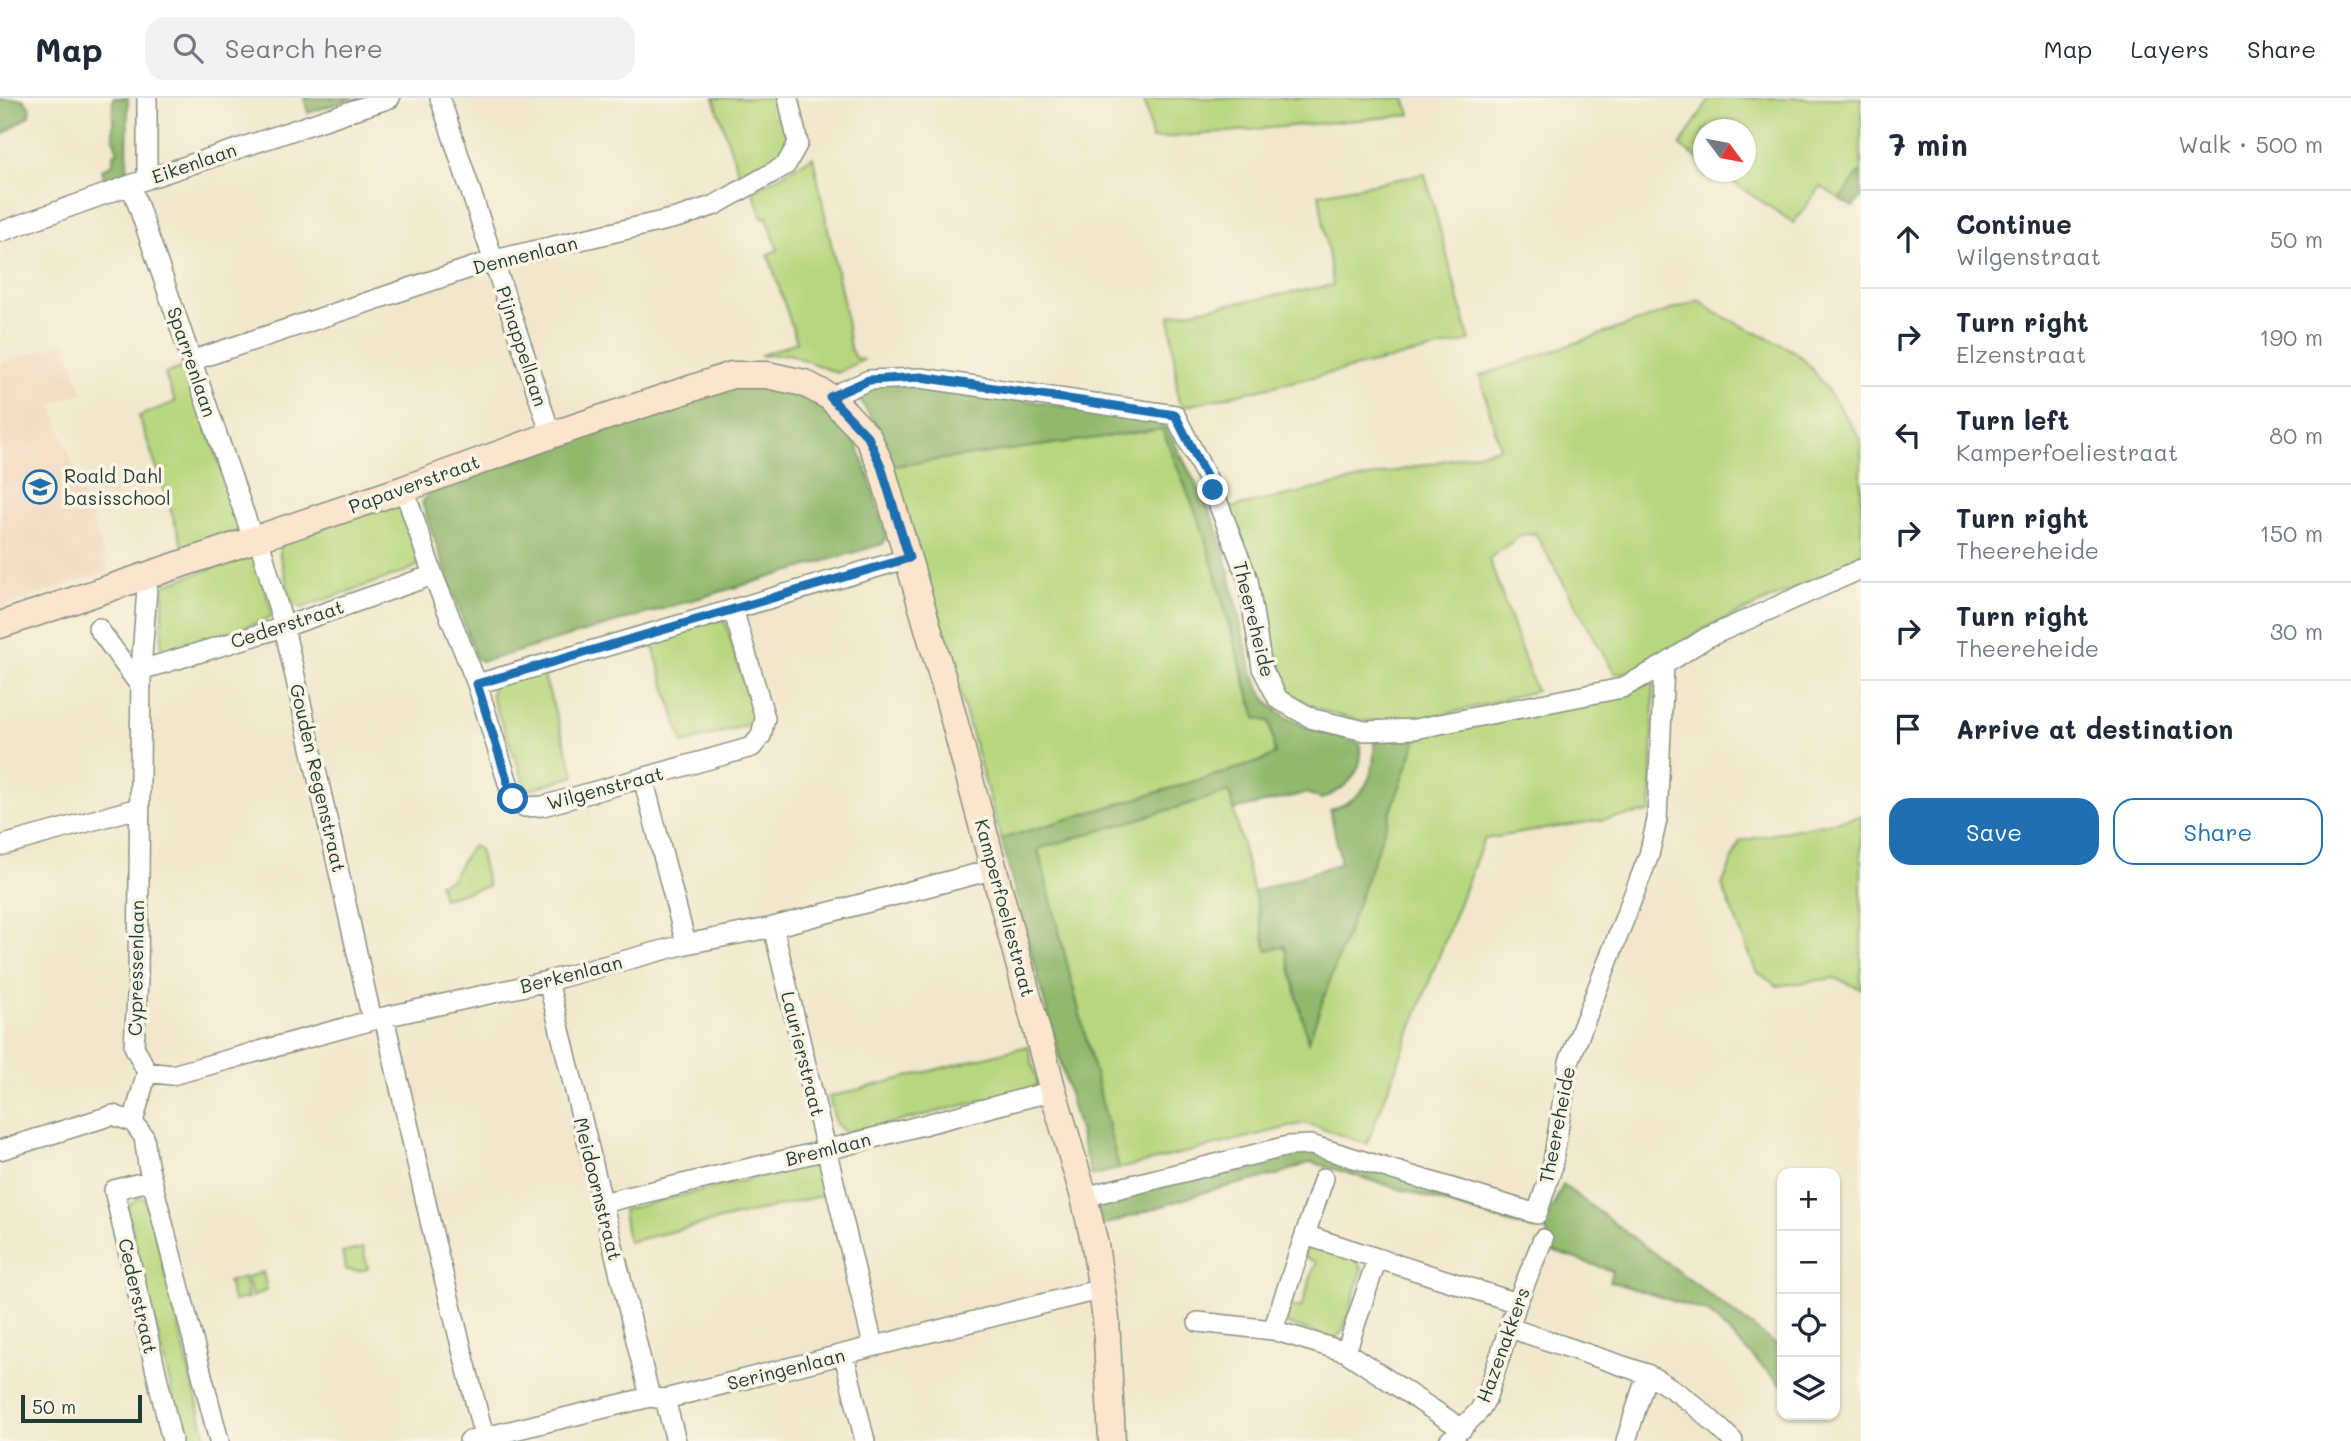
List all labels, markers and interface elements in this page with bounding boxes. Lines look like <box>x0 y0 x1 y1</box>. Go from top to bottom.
search box <box>145 17 635 80</box>
text: Map <box>35 27 103 70</box>
icon: search <box>169 29 207 67</box>
text: Search here <box>225 31 383 65</box>
text: Map <box>2044 33 2092 64</box>
text: Layers <box>2130 33 2209 64</box>
text: Share <box>2247 33 2316 64</box>
north arrow <box>1693 119 1756 182</box>
text: 7 min <box>1889 124 1968 164</box>
text: Walk · 500 m <box>2178 129 2323 159</box>
street label: Eikenlaan <box>148 136 240 189</box>
text: Continue <box>1956 207 2072 241</box>
icon: ahead <box>1889 220 1927 258</box>
text: 50 m <box>2270 224 2323 254</box>
street label: Dennenlaan <box>470 229 580 280</box>
text: Wilgenstraat <box>1956 241 2101 271</box>
street label: Pijnappellaan <box>491 282 554 409</box>
street label: Sparrenlaan <box>162 304 223 420</box>
text: Turn right <box>1956 305 2089 339</box>
icon: right <box>1889 318 1927 356</box>
text: 190 m <box>2259 322 2323 352</box>
text: Elzenstraat <box>1956 339 2086 369</box>
text: Turn left <box>1956 403 2069 437</box>
icon: left <box>1889 416 1927 454</box>
text: 80 m <box>2269 420 2323 450</box>
text: Kamperfoeliestraat <box>1956 437 2178 467</box>
street label: Papaverstraat <box>345 448 483 519</box>
place label: Roald Dahl basisschool <box>64 463 171 510</box>
school or university icon: Roald Dahl basisschool <box>21 468 59 506</box>
route end <box>1197 474 1228 505</box>
text: Turn right <box>1956 501 2089 535</box>
icon: right <box>1889 514 1927 552</box>
text: 150 m <box>2259 518 2323 548</box>
text: Theereheide <box>1956 535 2099 565</box>
street label: Theereheide <box>1228 559 1281 679</box>
street label: Cederstraat <box>227 593 347 654</box>
text: Turn right <box>1956 599 2089 633</box>
icon: right <box>1889 612 1927 650</box>
text: 30 m <box>2270 616 2323 646</box>
text: Theereheide <box>1956 633 2099 663</box>
street label: Gouden Regenstraat <box>285 681 352 875</box>
icon: arrive <box>1889 710 1927 748</box>
text: Arrive at destination <box>1956 712 2233 746</box>
street label: Wilgenstraat <box>544 760 666 815</box>
route start <box>497 783 528 814</box>
button: Save <box>1889 798 2099 865</box>
button: Share <box>2113 798 2323 865</box>
street label: Kamperfoeliestraat <box>970 816 1041 1000</box>
street label: Cypressenlaan <box>122 900 149 1036</box>
street label: Berkenlaan <box>517 949 625 998</box>
street label: Laurierstraat <box>776 989 831 1119</box>
street label: Theereheide <box>1533 1064 1580 1185</box>
street label: Meidoornstraat <box>569 1115 628 1263</box>
street label: Bremlaan <box>783 1126 873 1171</box>
map controls <box>1777 1168 1840 1420</box>
button: + <box>1777 1168 1840 1231</box>
button: − <box>1777 1231 1840 1294</box>
street label: Cederstraat <box>113 1236 164 1356</box>
street label: Hazenakkers <box>1470 1284 1535 1406</box>
button: locate <box>1777 1294 1840 1357</box>
street label: Seringenlaan <box>724 1342 847 1395</box>
button: layers <box>1777 1357 1840 1420</box>
scale bar <box>21 1392 142 1424</box>
text: 50 m <box>32 1394 76 1419</box>

